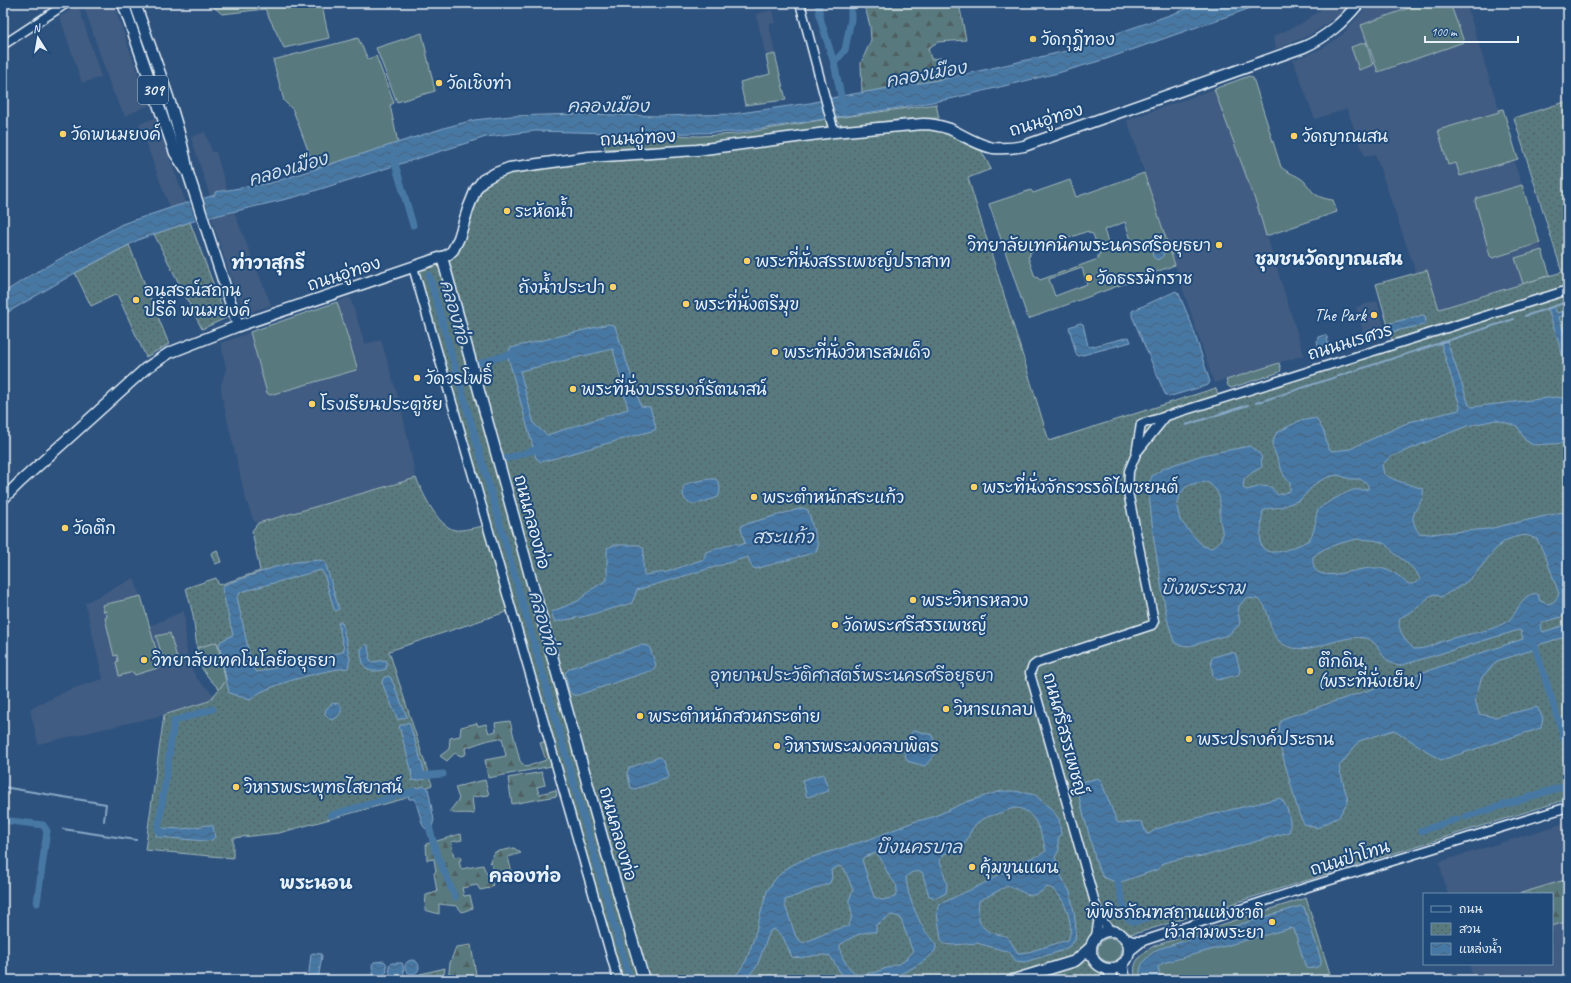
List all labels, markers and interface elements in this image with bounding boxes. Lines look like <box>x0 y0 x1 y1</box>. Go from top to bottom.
north arrow <box>18 18 58 58</box>
scale bar <box>1425 18 1518 44</box>
text: N <box>31 20 43 36</box>
text: 100 m <box>1431 24 1458 40</box>
place label: วัดกุฎีทอง <box>1041 29 1115 52</box>
marker: วัดกุฎีทอง <box>1028 34 1038 44</box>
water label: คลองเมือง <box>884 56 970 92</box>
place label: วัดเชิงท่า <box>447 72 512 94</box>
road number: 309 <box>138 76 168 104</box>
marker: วัดเชิงท่า <box>434 78 444 88</box>
water label: คลองเมือง <box>567 95 650 117</box>
street label: ถนนอู่ทอง <box>1006 98 1086 143</box>
place label: วัดพนมยงค์ <box>71 123 161 145</box>
street label: ถนนอู่ทอง <box>599 125 677 152</box>
place label: วัดญาณเสน <box>1302 126 1389 147</box>
marker: วัดพนมยงค์ <box>58 129 68 139</box>
marker: วัดญาณเสน <box>1289 131 1299 141</box>
water label: คลองเมือง <box>246 147 332 191</box>
place label: ระหัดน้ำ <box>515 196 573 222</box>
marker: ระหัดน้ำ <box>502 206 512 216</box>
place label: วิทยาลัยเทคนิคพระนครศรีอยุธยา <box>967 235 1211 258</box>
marker: วิทยาลัยเทคนิคพระนครศรีอยุธยา <box>1214 240 1224 250</box>
place label: พระที่นั่งสรรเพชญ์ปราสาท <box>755 246 951 272</box>
district label: ชุมชนวัดญาณเสน <box>1255 248 1403 272</box>
district label: ท่าวาสุกรี <box>231 251 305 276</box>
street label: ถนนอู่ทอง <box>304 251 384 298</box>
marker: พระที่นั่งสรรเพชญ์ปราสาท <box>742 256 752 266</box>
place label: วัดธรรมิกราช <box>1097 268 1193 289</box>
place label: ถังน้ำประปา <box>518 272 605 298</box>
marker: วัดธรรมิกราช <box>1084 273 1094 283</box>
water label: คลองท่อ <box>435 277 476 348</box>
place label: อนุสรณ์สถาน ปรีดี พนมยงค์ <box>144 279 250 321</box>
marker: ถังน้ำประปา <box>608 282 618 292</box>
place label: พระที่นั่งตรีมุข <box>694 289 799 317</box>
marker: อนุสรณ์สถาน ปรีดี พนมยงค์ <box>131 295 141 305</box>
marker: พระที่นั่งตรีมุข <box>681 299 691 309</box>
place label: The Park <box>1314 305 1368 326</box>
marker: The Park <box>1369 310 1379 320</box>
street label: ถนนนเรศวร <box>1305 319 1395 365</box>
place label: พระที่นั่งวิหารสมเด็จ <box>783 337 931 363</box>
marker: พระที่นั่งวิหารสมเด็จ <box>770 347 780 357</box>
place label: วัดวรโพธิ์ <box>425 362 493 389</box>
marker: วัดวรโพธิ์ <box>412 373 422 383</box>
place label: พระที่นั่งบรรยงก์รัตนาสน์ <box>581 374 767 400</box>
marker: พระที่นั่งบรรยงก์รัตนาสน์ <box>568 384 578 394</box>
place label: โรงเรียนประตูชัย <box>320 393 443 417</box>
marker: โรงเรียนประตูชัย <box>307 399 317 409</box>
street label: ถนนคลองท่อ <box>509 472 556 571</box>
place label: พระที่นั่งจักรวรรดิไพชยนต์ <box>982 472 1179 498</box>
marker: พระที่นั่งจักรวรรดิไพชยนต์ <box>969 482 979 492</box>
place label: พระตำหนักสระแก้ว <box>762 487 904 508</box>
marker: พระตำหนักสระแก้ว <box>749 492 759 502</box>
place label: วัดตึก <box>73 518 116 539</box>
marker: วัดตึก <box>60 523 70 533</box>
water label: สระแก้ว <box>753 525 815 548</box>
water label: บึงพระราม <box>1161 577 1247 599</box>
water label: คลองท่อ <box>524 588 565 659</box>
place label: พระวิหารหลวง <box>921 590 1029 611</box>
marker: พระวิหารหลวง <box>908 595 918 605</box>
place label: วัดพระศรีสรรเพชญ์ <box>843 614 987 636</box>
marker: วัดพระศรีสรรเพชญ์ <box>830 620 840 630</box>
place label: วิทยาลัยเทคโนโลยีอยุธยา <box>152 649 336 673</box>
place label: ตึกดิน (พระที่นั่งเย็น) <box>1318 651 1422 692</box>
marker: วิทยาลัยเทคโนโลยีอยุธยา <box>139 655 149 665</box>
park label: อุทยานประวัติศาสตร์พระนครศรีอยุธยา <box>710 664 994 688</box>
marker: ตึกดิน (พระที่นั่งเย็น) <box>1305 666 1315 676</box>
street label: ถนนศรีสรรเพชญ์ <box>1039 670 1092 798</box>
place label: วิหารแกลบ <box>954 699 1033 720</box>
marker: วิหารแกลบ <box>941 704 951 714</box>
place label: พระตำหนักสวนกระต่าย <box>648 705 821 727</box>
marker: พระตำหนักสวนกระต่าย <box>635 711 645 721</box>
place label: พระปรางค์ประธาน <box>1197 728 1335 750</box>
marker: พระปรางค์ประธาน <box>1184 734 1194 744</box>
place label: วิหารพระมงคลบพิตร <box>785 736 939 757</box>
marker: วิหารพระมงคลบพิตร <box>772 741 782 751</box>
place label: วิหารพระพุทธไสยาสน์ <box>244 776 403 800</box>
marker: วิหารพระพุทธไสยาสน์ <box>231 782 241 792</box>
street label: ถนนคลองท่อ <box>595 784 642 883</box>
street label: ถนนป่าโทน <box>1307 835 1393 880</box>
water label: บึงนครบาล <box>876 836 963 858</box>
place label: คุ้มขุนแผน <box>980 857 1059 880</box>
marker: คุ้มขุนแผน <box>967 862 977 872</box>
district label: คลองท่อ <box>489 864 561 887</box>
district label: พระนอน <box>280 872 353 894</box>
legend <box>1423 893 1553 965</box>
place label: พิพิธภัณฑสถานแห่งชาติ เจ้าสามพระยา <box>1085 901 1264 943</box>
text: ถนน <box>1459 901 1483 917</box>
marker: พิพิธภัณฑสถานแห่งชาติ เจ้าสามพระยา <box>1267 917 1277 927</box>
text: สวน <box>1459 921 1480 937</box>
text: แหล่งน้ำ <box>1459 938 1502 957</box>

